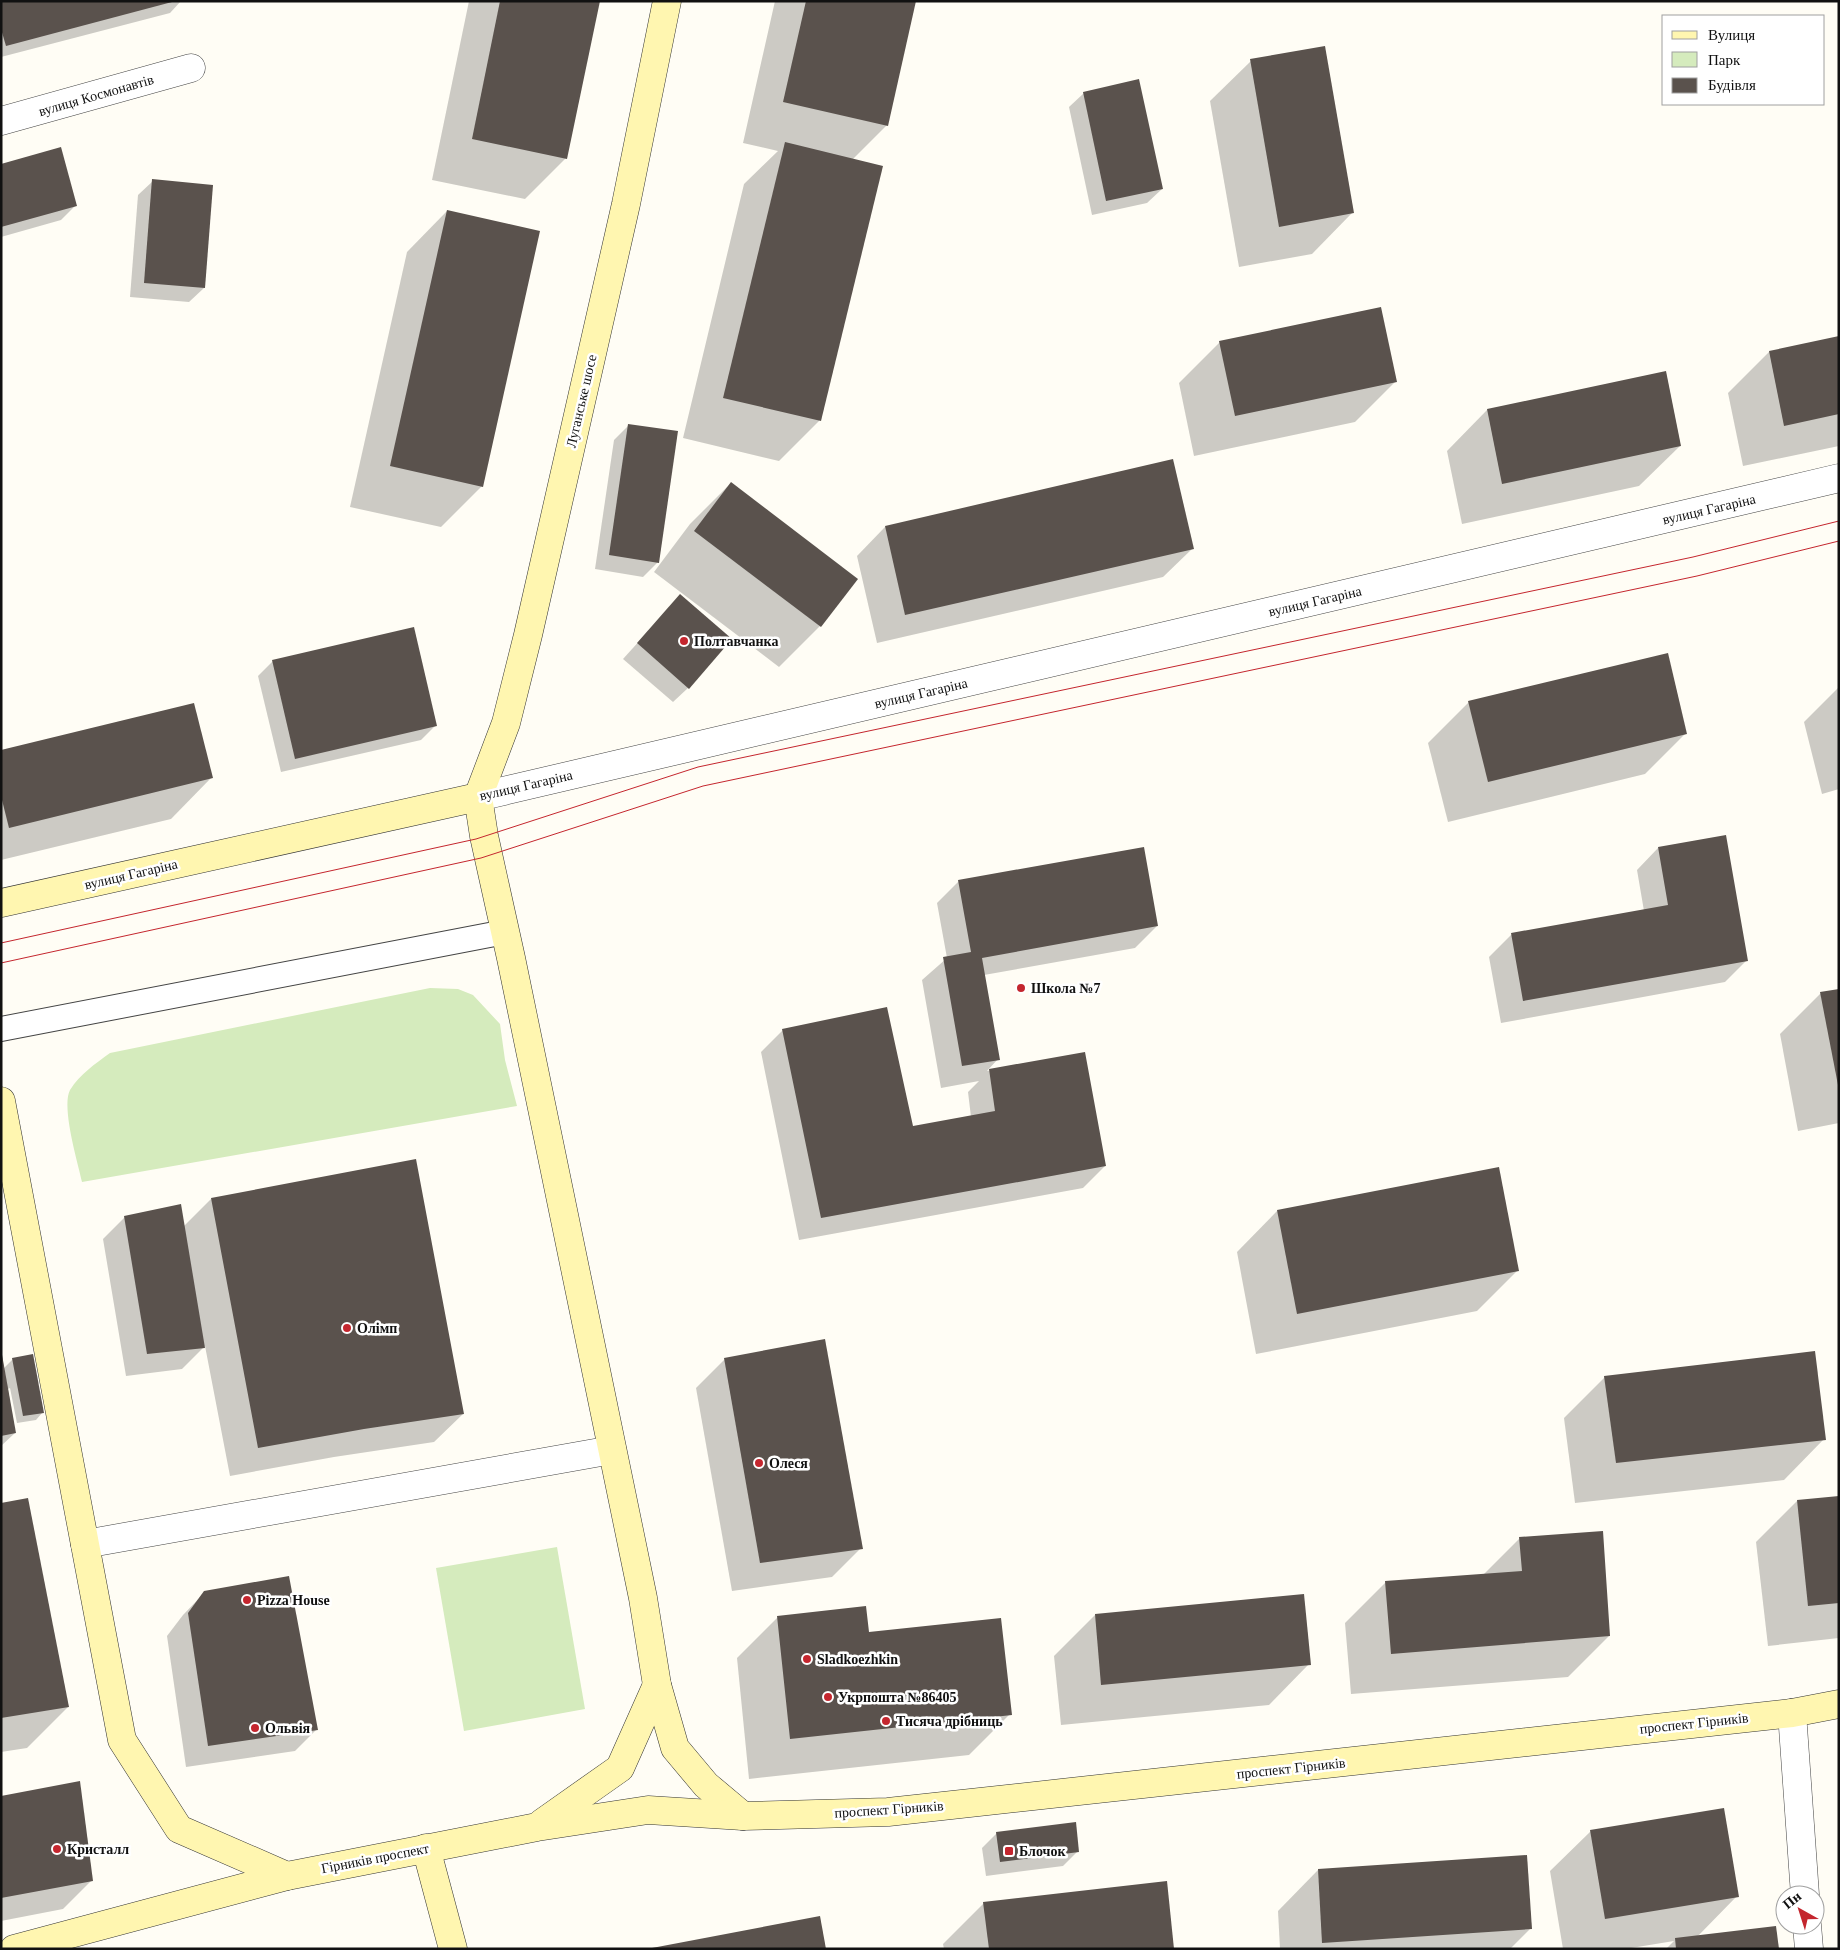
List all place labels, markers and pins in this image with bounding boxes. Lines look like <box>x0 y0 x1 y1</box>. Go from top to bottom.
place label: Полтавчанка <box>694 634 778 649</box>
marker: Полтавчанка <box>678 635 690 647</box>
place label: Школа №7 <box>1031 981 1101 996</box>
marker: Школа №7 <box>1015 982 1027 994</box>
place label: Олімп <box>357 1321 397 1336</box>
marker: Олімп <box>341 1322 353 1334</box>
place label: Олеся <box>769 1456 808 1471</box>
marker: Олеся <box>753 1457 765 1469</box>
place label: Pizza House <box>257 1593 330 1608</box>
marker: Pizza House <box>241 1594 253 1606</box>
place label: Sladkoezhkin <box>817 1652 898 1667</box>
marker: Sladkoezhkin <box>801 1653 813 1665</box>
place label: Укрпошта №86405 <box>838 1690 956 1705</box>
marker: Укрпошта №86405 <box>822 1691 834 1703</box>
place label: Тисяча дрібниць <box>896 1714 1003 1729</box>
marker: Тисяча дрібниць <box>880 1715 892 1727</box>
place label: Ольвія <box>265 1721 311 1736</box>
marker: Ольвія <box>249 1722 261 1734</box>
place label: Кристалл <box>67 1842 129 1857</box>
marker: Кристалл <box>51 1843 63 1855</box>
place label: Блочок <box>1019 1844 1066 1859</box>
marker: Блочок <box>1003 1845 1015 1857</box>

